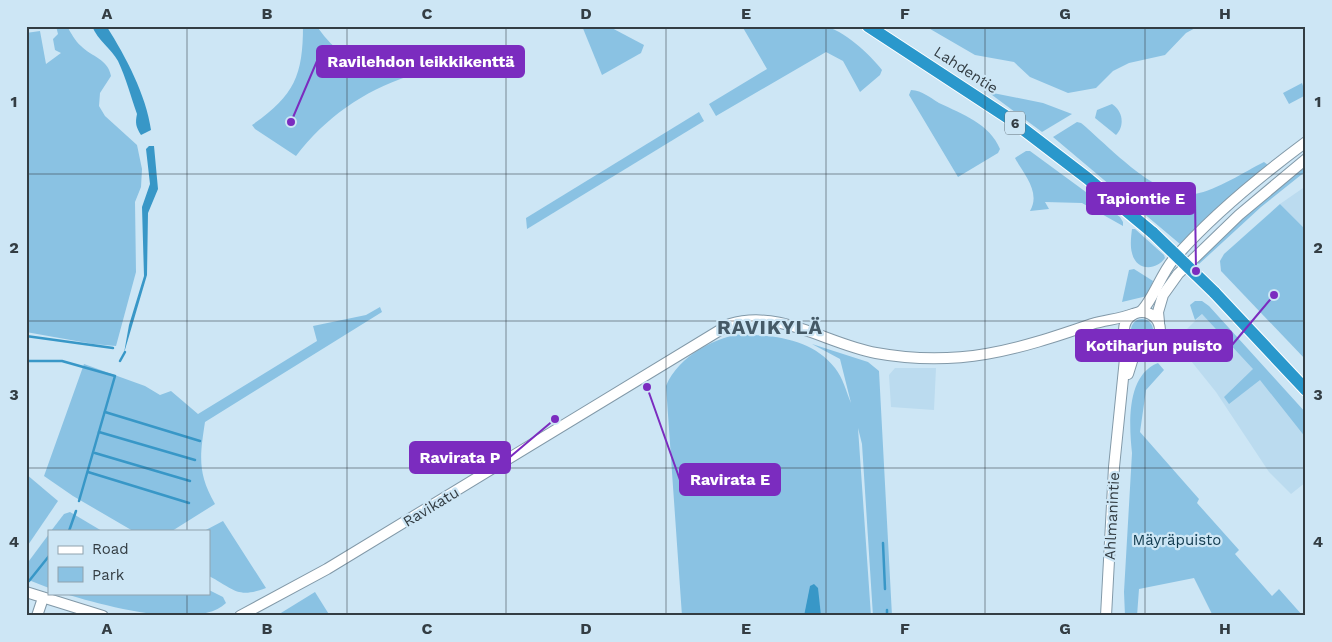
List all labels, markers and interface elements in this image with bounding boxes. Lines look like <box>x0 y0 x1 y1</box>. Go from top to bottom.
text: A <box>102 4 113 23</box>
text: B <box>262 4 273 23</box>
text: C <box>422 4 433 23</box>
text: D <box>580 4 592 23</box>
text: E <box>741 4 751 23</box>
text: F <box>900 4 910 23</box>
text: G <box>1059 4 1071 23</box>
text: H <box>1219 4 1231 23</box>
street label: Lahdentie <box>931 43 1001 97</box>
callout: Ravilehdon leikkikenttä <box>317 46 524 77</box>
text: Ravilehdon leikkikenttä <box>327 52 515 71</box>
text: 1 <box>11 92 17 111</box>
text: 1 <box>1315 92 1321 111</box>
road number: 6 <box>1005 112 1025 134</box>
callout: Tapiontie E <box>1087 183 1195 214</box>
text: Tapiontie E <box>1097 189 1185 208</box>
text: 2 <box>9 238 19 257</box>
text: 2 <box>1313 238 1323 257</box>
district label: RAVIKYLÄ <box>717 315 823 339</box>
callout: Kotiharjun puisto <box>1076 330 1232 361</box>
text: Kotiharjun puisto <box>1086 336 1223 355</box>
text: 3 <box>9 385 19 404</box>
text: 3 <box>1313 385 1323 404</box>
callout: Ravirata P <box>410 442 510 473</box>
text: Ravirata P <box>420 448 501 467</box>
callout: Ravirata E <box>680 464 780 495</box>
text: Ravirata E <box>690 470 770 489</box>
street label: Ahlmanintie <box>1101 472 1123 560</box>
street label: Ravikatu <box>400 483 462 531</box>
legend <box>48 530 210 594</box>
park label: Mäyräpuisto <box>1133 531 1221 549</box>
text: 4 <box>9 532 19 551</box>
text: 4 <box>1313 532 1323 551</box>
text: Road <box>92 540 129 558</box>
text: Park <box>92 566 125 584</box>
text: A <box>102 619 113 638</box>
text: B <box>262 619 273 638</box>
text: C <box>422 619 433 638</box>
text: D <box>580 619 592 638</box>
text: E <box>741 619 751 638</box>
text: F <box>900 619 910 638</box>
text: G <box>1059 619 1071 638</box>
text: H <box>1219 619 1231 638</box>

